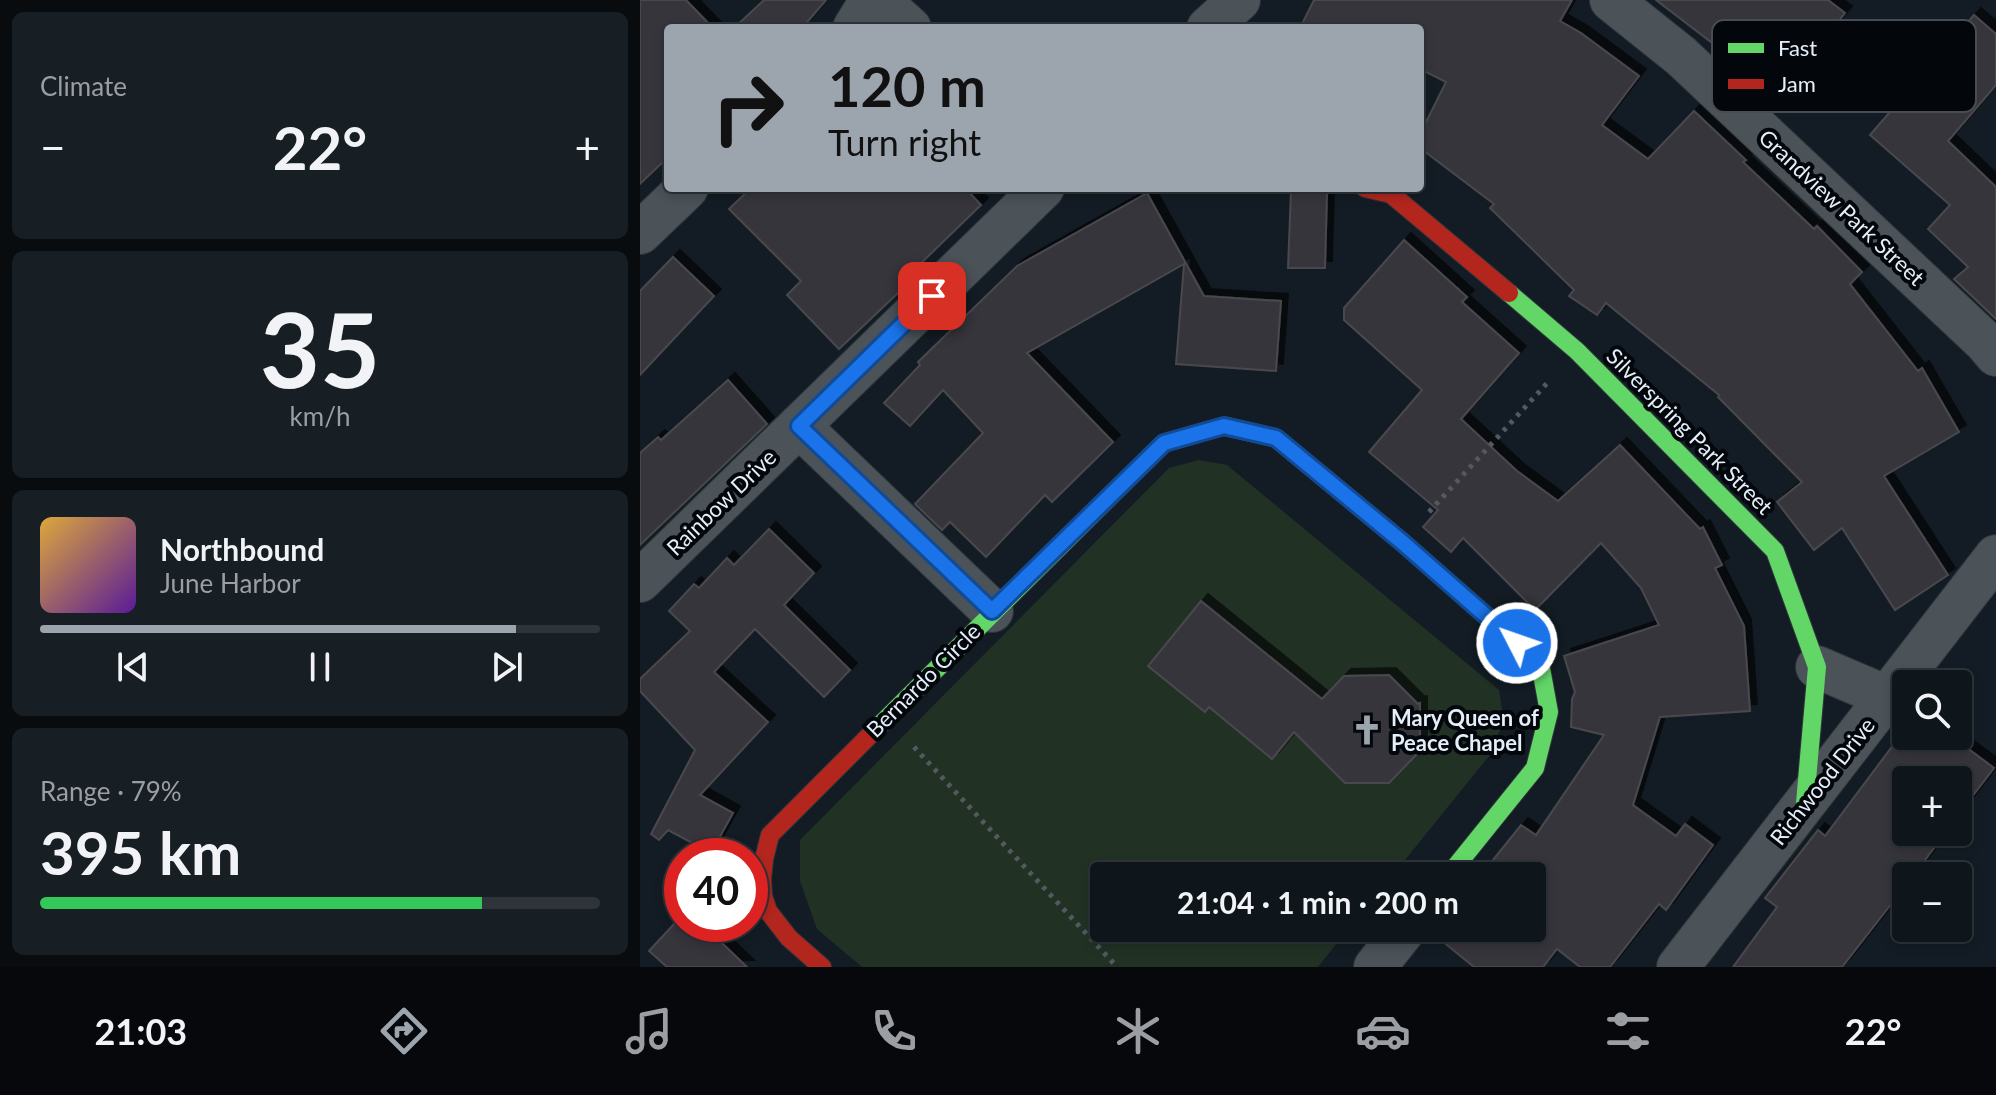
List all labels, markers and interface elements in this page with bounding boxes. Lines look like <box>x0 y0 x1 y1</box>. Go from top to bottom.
legend <box>1712 20 1976 112</box>
text: Fast <box>1778 34 1817 61</box>
text: 120 m <box>828 52 986 119</box>
icon: right <box>696 56 800 160</box>
text: Climate <box>40 70 127 102</box>
text: Jam <box>1778 70 1816 97</box>
text: 22° <box>273 111 367 183</box>
text: Turn right <box>828 120 981 164</box>
text: − <box>40 121 66 173</box>
text: + <box>574 121 600 173</box>
street label: Grandview Park Street <box>1754 123 1930 291</box>
pin <box>898 262 966 330</box>
icon: arrive <box>910 274 954 318</box>
text: 35 <box>260 285 380 410</box>
street label: Silverspring Park Street <box>1601 342 1779 520</box>
text: km/h <box>290 400 350 432</box>
street label: Rainbow Drive <box>661 443 781 561</box>
text: Northbound <box>160 531 324 567</box>
text: June Harbor <box>160 567 301 599</box>
position arrow <box>1475 601 1559 685</box>
street label: Bernardo Circle <box>861 618 985 742</box>
icon: previous <box>111 645 155 689</box>
icon: pause <box>298 645 342 689</box>
icon: next <box>485 645 529 689</box>
map controls <box>1892 670 1972 942</box>
button: search <box>1892 670 1972 750</box>
place label: Mary Queen of Peace Chapel <box>1391 704 1539 756</box>
street label: Richwood Drive <box>1764 712 1880 850</box>
church icon: Mary Queen of Peace Chapel <box>1350 713 1384 747</box>
button: + <box>1892 766 1972 846</box>
text: Range · 79% <box>40 775 182 807</box>
text: 395 km <box>40 816 241 888</box>
speed limit sign: 40 <box>664 838 768 942</box>
button: − <box>1892 862 1972 942</box>
text: 21:04 · 1 min · 200 m <box>1177 884 1459 920</box>
icon: directions <box>376 1003 432 1059</box>
icon: music <box>621 1003 677 1059</box>
icon: phone <box>866 1003 922 1059</box>
icon: climate <box>1110 1003 1166 1059</box>
icon: car <box>1355 1003 1411 1059</box>
icon: filters <box>1600 1003 1656 1059</box>
text: 21:03 <box>94 1009 187 1053</box>
text: 22° <box>1845 1009 1901 1053</box>

